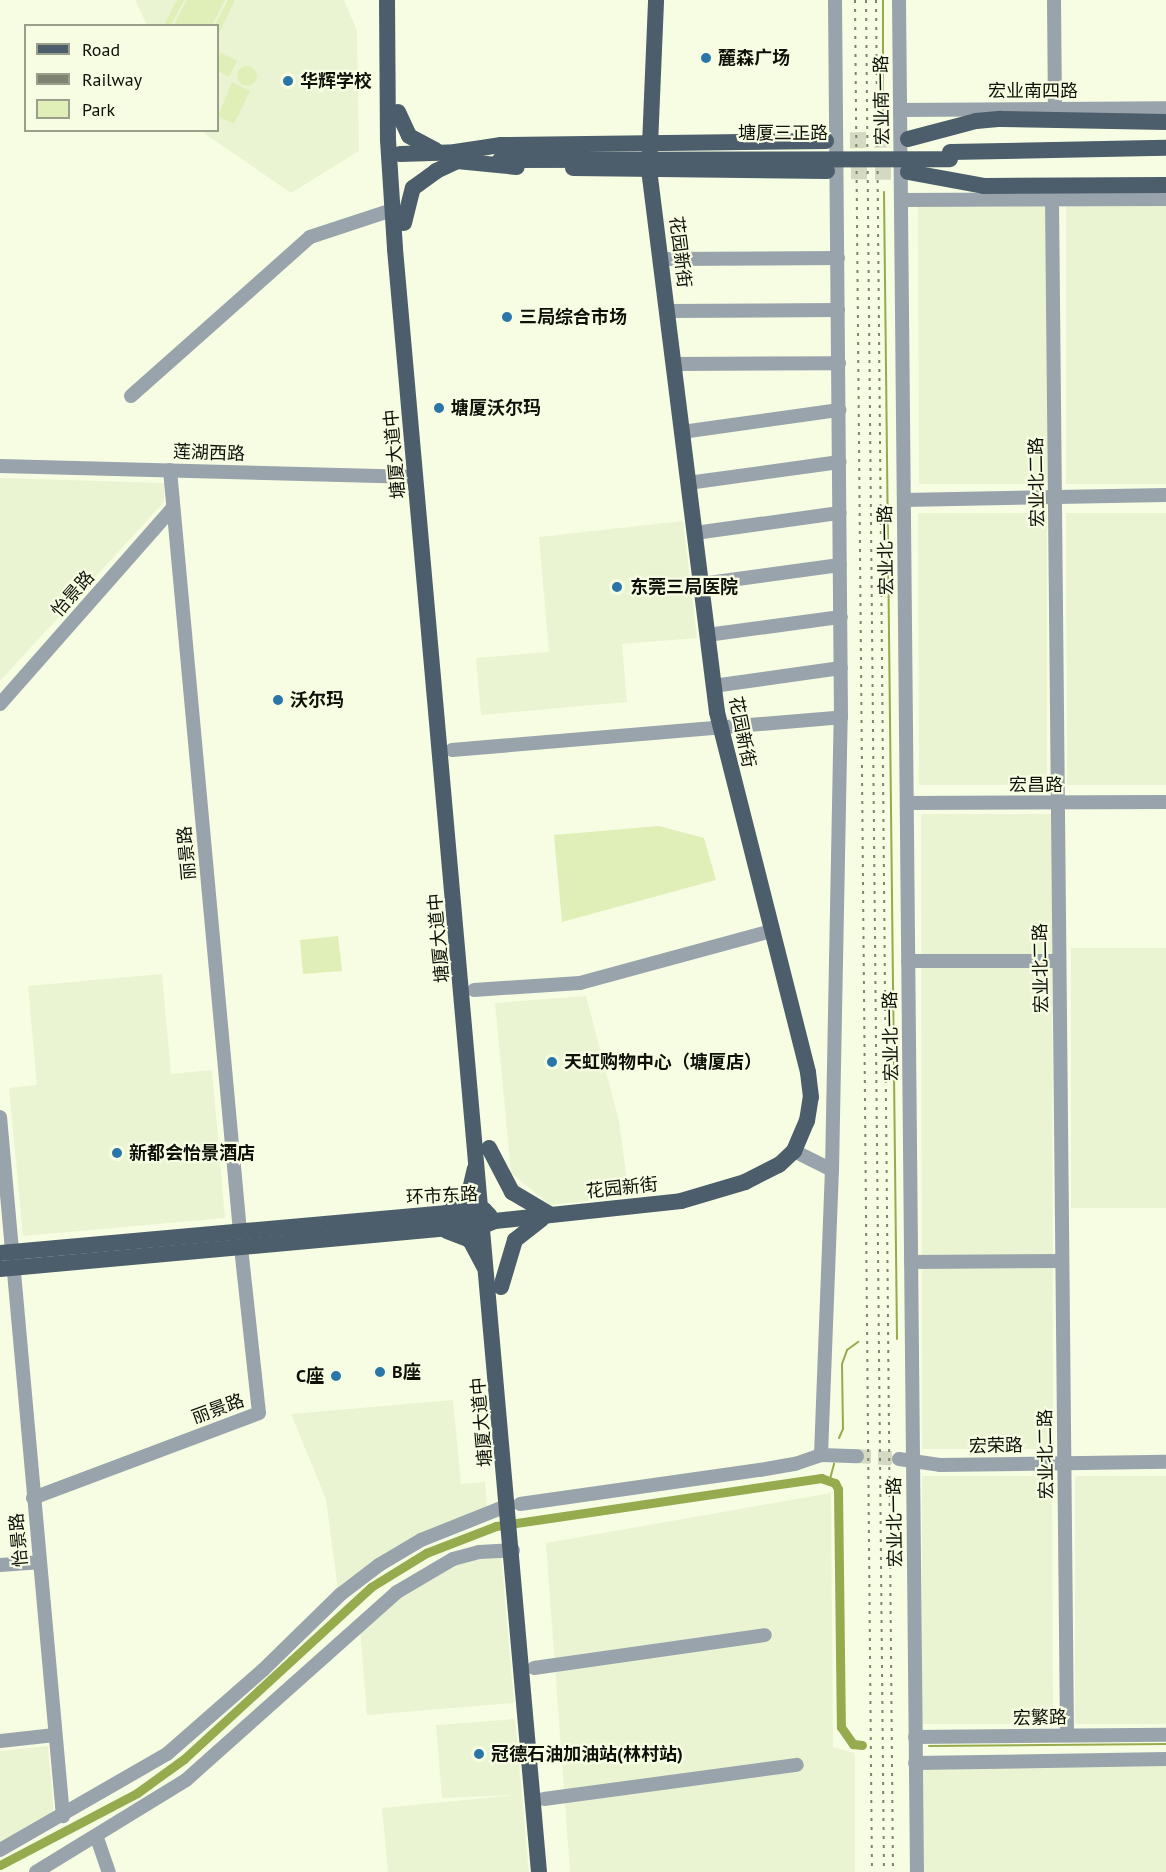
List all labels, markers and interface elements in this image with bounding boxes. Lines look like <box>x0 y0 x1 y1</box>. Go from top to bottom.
legend <box>24 24 219 132</box>
text: Road <box>82 38 120 61</box>
place label: 麓森广场 <box>718 47 790 69</box>
marker: 麓森广场 <box>699 51 713 65</box>
street label: 宏业南一路 <box>870 55 894 145</box>
text: Railway <box>82 68 142 91</box>
place label: 华辉学校 <box>300 70 372 92</box>
marker: 华辉学校 <box>281 74 295 88</box>
street label: 宏业南四路 <box>988 80 1078 102</box>
text: Park <box>82 98 115 121</box>
street label: 塘厦三正路 <box>738 122 828 144</box>
street label: 花园新街 <box>665 215 695 289</box>
place label: 三局综合市场 <box>519 306 627 328</box>
marker: 三局综合市场 <box>500 310 514 324</box>
place label: 塘厦沃尔玛 <box>451 397 541 419</box>
marker: 塘厦沃尔玛 <box>432 401 446 415</box>
street label: 塘厦大道中 <box>380 408 410 500</box>
street label: 宏业北二路 <box>1025 437 1049 527</box>
street label: 莲湖西路 <box>173 441 245 465</box>
street label: 宏业北一路 <box>874 505 898 595</box>
street label: 怡景路 <box>47 567 99 621</box>
place label: 东莞三局医院 <box>630 576 738 598</box>
marker: 东莞三局医院 <box>608 578 626 596</box>
place label: 沃尔玛 <box>290 689 344 711</box>
marker: 沃尔玛 <box>271 693 285 707</box>
street label: 花园新街 <box>725 695 759 769</box>
street label: 宏昌路 <box>1009 774 1063 796</box>
street label: 丽景路 <box>174 825 200 881</box>
street label: 塘厦大道中 <box>424 892 454 984</box>
street label: 宏业北二路 <box>1029 923 1053 1013</box>
street label: 宏业北一路 <box>879 991 903 1081</box>
place label: 天虹购物中心（塘厦店） <box>564 1051 762 1073</box>
marker: 天虹购物中心（塘厦店） <box>545 1055 559 1069</box>
place label: 新都会怡景酒店 <box>129 1142 255 1164</box>
marker: 新都会怡景酒店 <box>110 1146 124 1160</box>
street label: 花园新街 <box>585 1173 659 1203</box>
street label: 环市东路 <box>405 1183 479 1209</box>
place label: B座 <box>392 1361 421 1383</box>
place label: C座 <box>296 1365 324 1387</box>
marker: B座 <box>373 1365 387 1379</box>
marker: C座 <box>329 1369 343 1383</box>
street label: 塘厦大道中 <box>467 1376 497 1468</box>
street label: 丽景路 <box>189 1390 247 1428</box>
street label: 宏业北二路 <box>1034 1409 1058 1499</box>
street label: 宏荣路 <box>969 1435 1023 1457</box>
street label: 宏业北一路 <box>883 1477 907 1567</box>
street label: 怡景路 <box>6 1512 32 1568</box>
street label: 宏繁路 <box>1013 1707 1067 1729</box>
place label: 冠德石油加油站(林村站) <box>491 1743 683 1765</box>
marker: 冠德石油加油站(林村站) <box>472 1747 486 1761</box>

